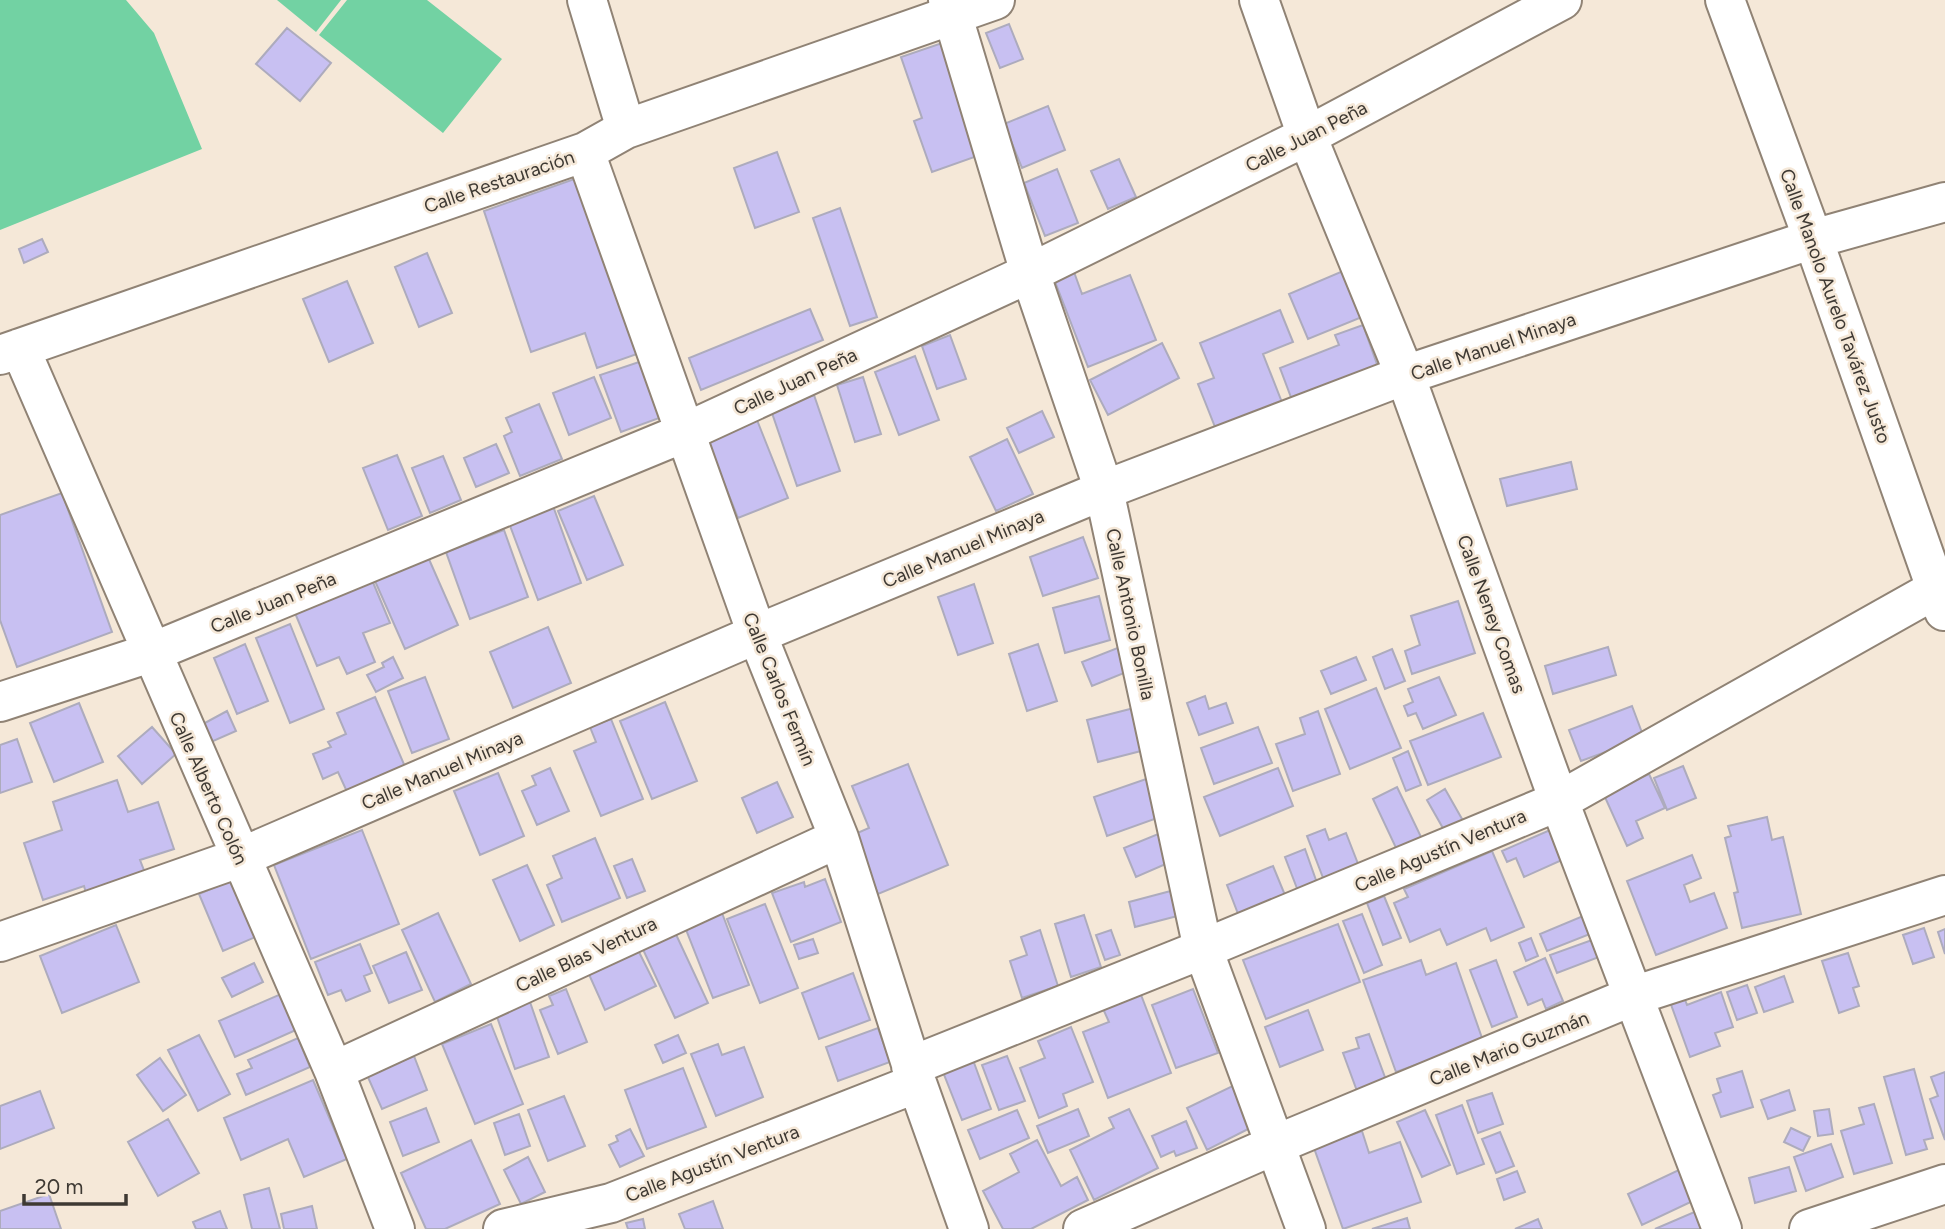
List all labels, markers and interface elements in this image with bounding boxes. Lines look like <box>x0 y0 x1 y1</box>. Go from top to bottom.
street label: Calle Juan Peña <box>1241 96 1371 177</box>
street label: Calle Restauración <box>421 145 578 218</box>
street label: Calle Manolo Aurelo Tavárez Justo <box>1775 166 1896 447</box>
street label: Calle Manuel Minaya <box>1408 307 1579 386</box>
street label: Calle Juan Peña <box>730 343 861 420</box>
street label: Calle Manuel Minaya <box>879 504 1047 593</box>
street label: Calle Antonio Bonilla <box>1101 526 1160 702</box>
street label: Calle Neney Comas <box>1452 532 1531 697</box>
street label: Calle Juan Peña <box>207 567 339 638</box>
street label: Calle Carlos Fermín <box>738 609 821 769</box>
street label: Calle Alberto Colón <box>164 708 253 868</box>
street label: Calle Manuel Minaya <box>358 726 526 815</box>
street label: Calle Agustín Ventura <box>1351 804 1530 897</box>
street label: Calle Blas Ventura <box>512 912 660 997</box>
street label: Calle Mario Guzmán <box>1426 1006 1592 1091</box>
street label: Calle Agustín Ventura <box>622 1120 802 1207</box>
scale bar <box>24 1162 126 1206</box>
text: 20 m <box>35 1174 83 1199</box>

